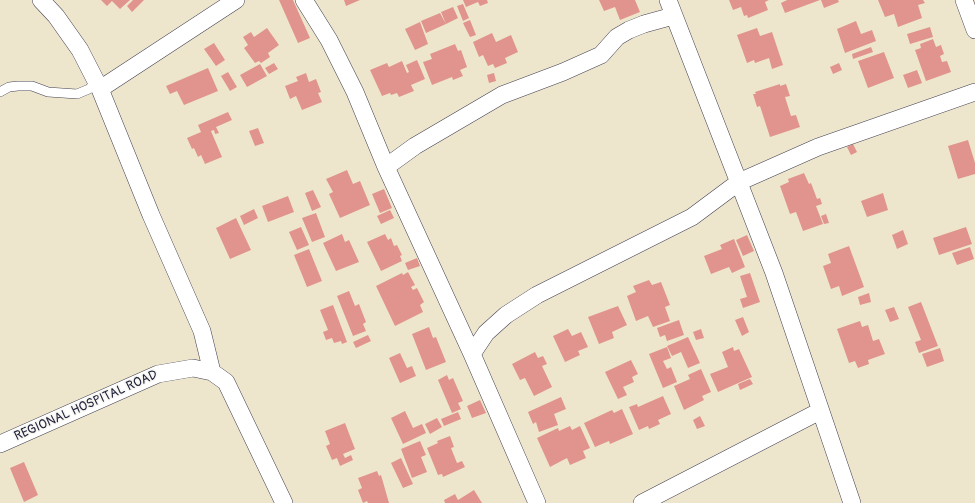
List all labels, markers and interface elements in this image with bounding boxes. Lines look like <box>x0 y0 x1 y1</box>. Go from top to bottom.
street label: REGIONAL HOSPITAL ROAD <box>12 367 160 445</box>

